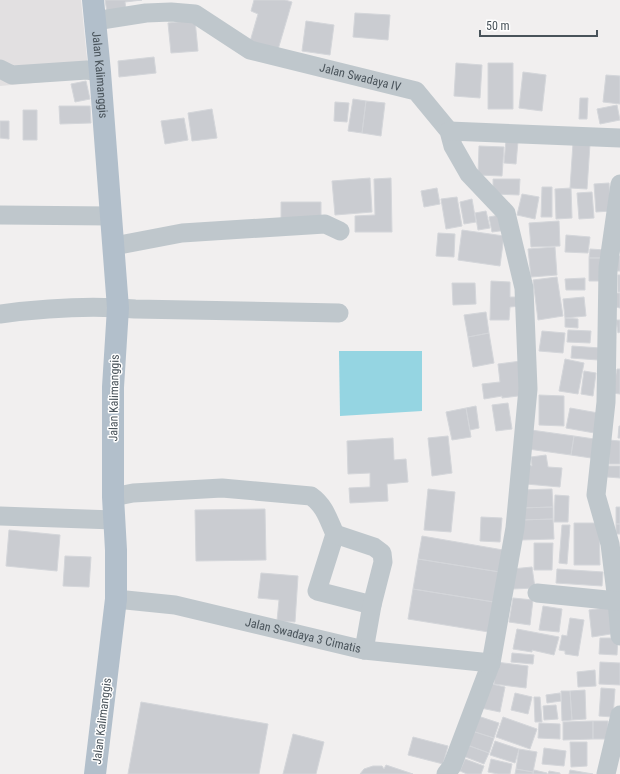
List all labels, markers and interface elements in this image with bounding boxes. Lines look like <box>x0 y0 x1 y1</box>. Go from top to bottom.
scale bar <box>480 12 597 38</box>
text: 50 m <box>486 19 510 33</box>
street label: Jalan Kalimanggis <box>89 31 110 119</box>
street label: Jalan Swadaya IV <box>318 60 403 94</box>
street label: Jalan Kalimanggis <box>106 354 122 442</box>
street label: Jalan Swadaya 3 Cimatis <box>244 615 362 656</box>
street label: Jalan Kalimanggis <box>90 677 114 765</box>

